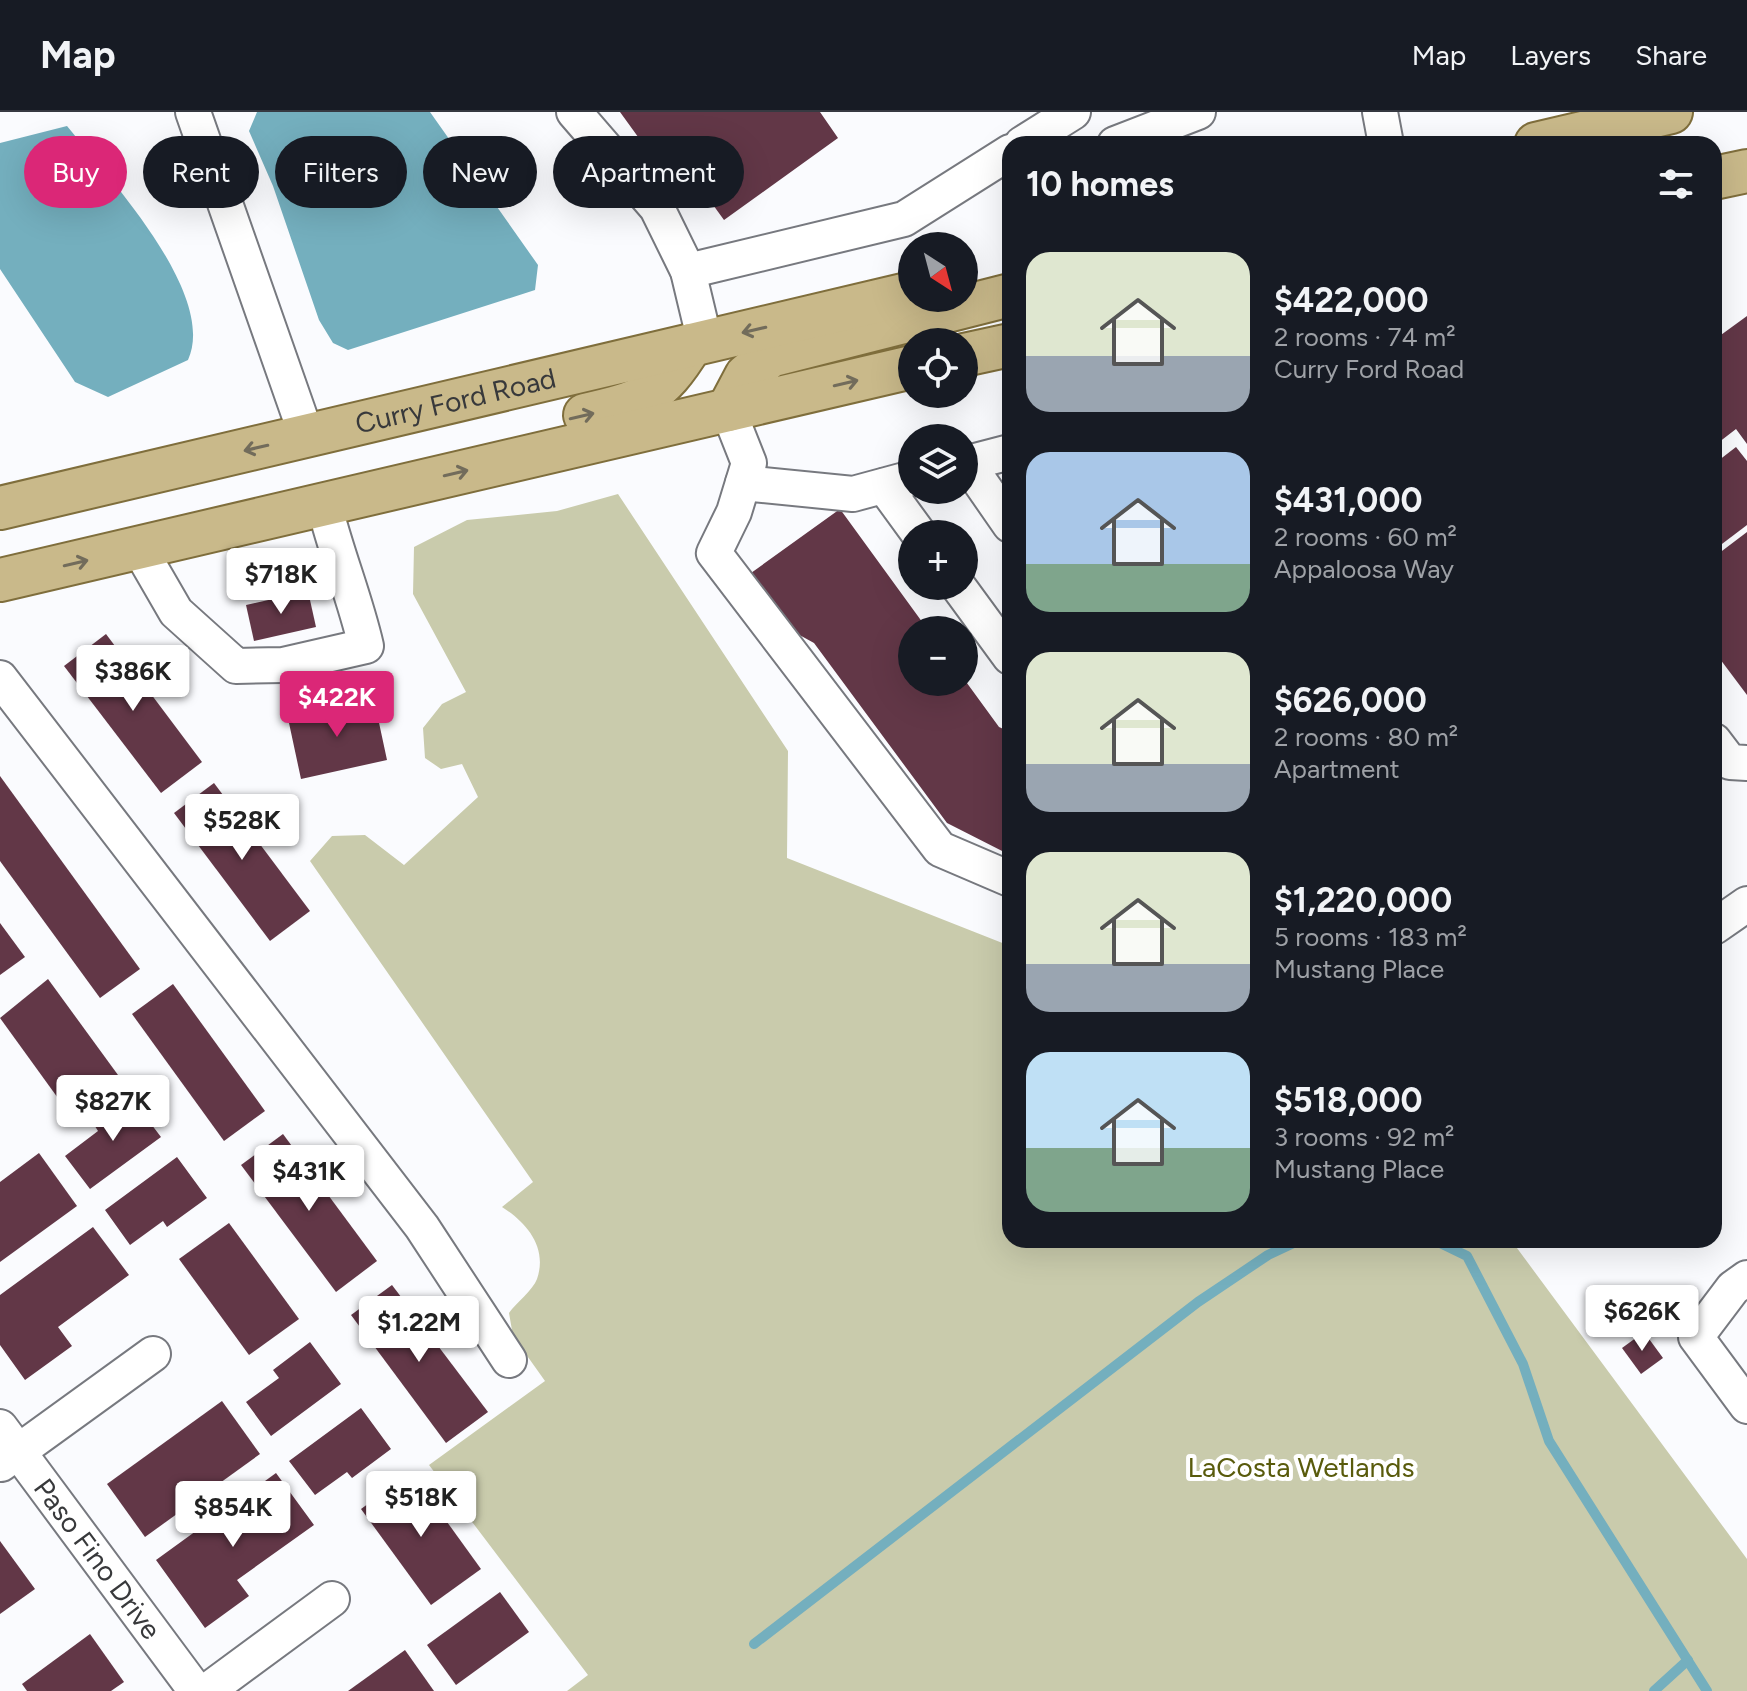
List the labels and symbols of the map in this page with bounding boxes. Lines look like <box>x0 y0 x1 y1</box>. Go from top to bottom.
north arrow <box>898 232 978 312</box>
one-way arrow <box>742 323 768 338</box>
street label: Curry Ford Road <box>352 361 559 441</box>
one-way arrow <box>832 375 858 390</box>
one-way arrow <box>568 408 594 423</box>
one-way arrow <box>244 441 270 456</box>
one-way arrow <box>443 465 469 480</box>
pin: $718K <box>225 548 337 616</box>
one-way arrow <box>63 554 88 569</box>
pin: $386K <box>77 645 189 713</box>
pin: $422K <box>281 671 393 739</box>
pin: $528K <box>186 794 298 862</box>
pin: $827K <box>57 1075 169 1143</box>
pin: $431K <box>253 1145 365 1213</box>
pin: $626K <box>1586 1285 1698 1353</box>
pin: $1.22M <box>354 1296 484 1364</box>
park label: LaCosta Wetlands <box>1187 1450 1415 1484</box>
pin: $518K <box>365 1471 477 1539</box>
street label: Paso Fino Drive <box>27 1472 169 1646</box>
pin: $854K <box>177 1481 289 1549</box>

